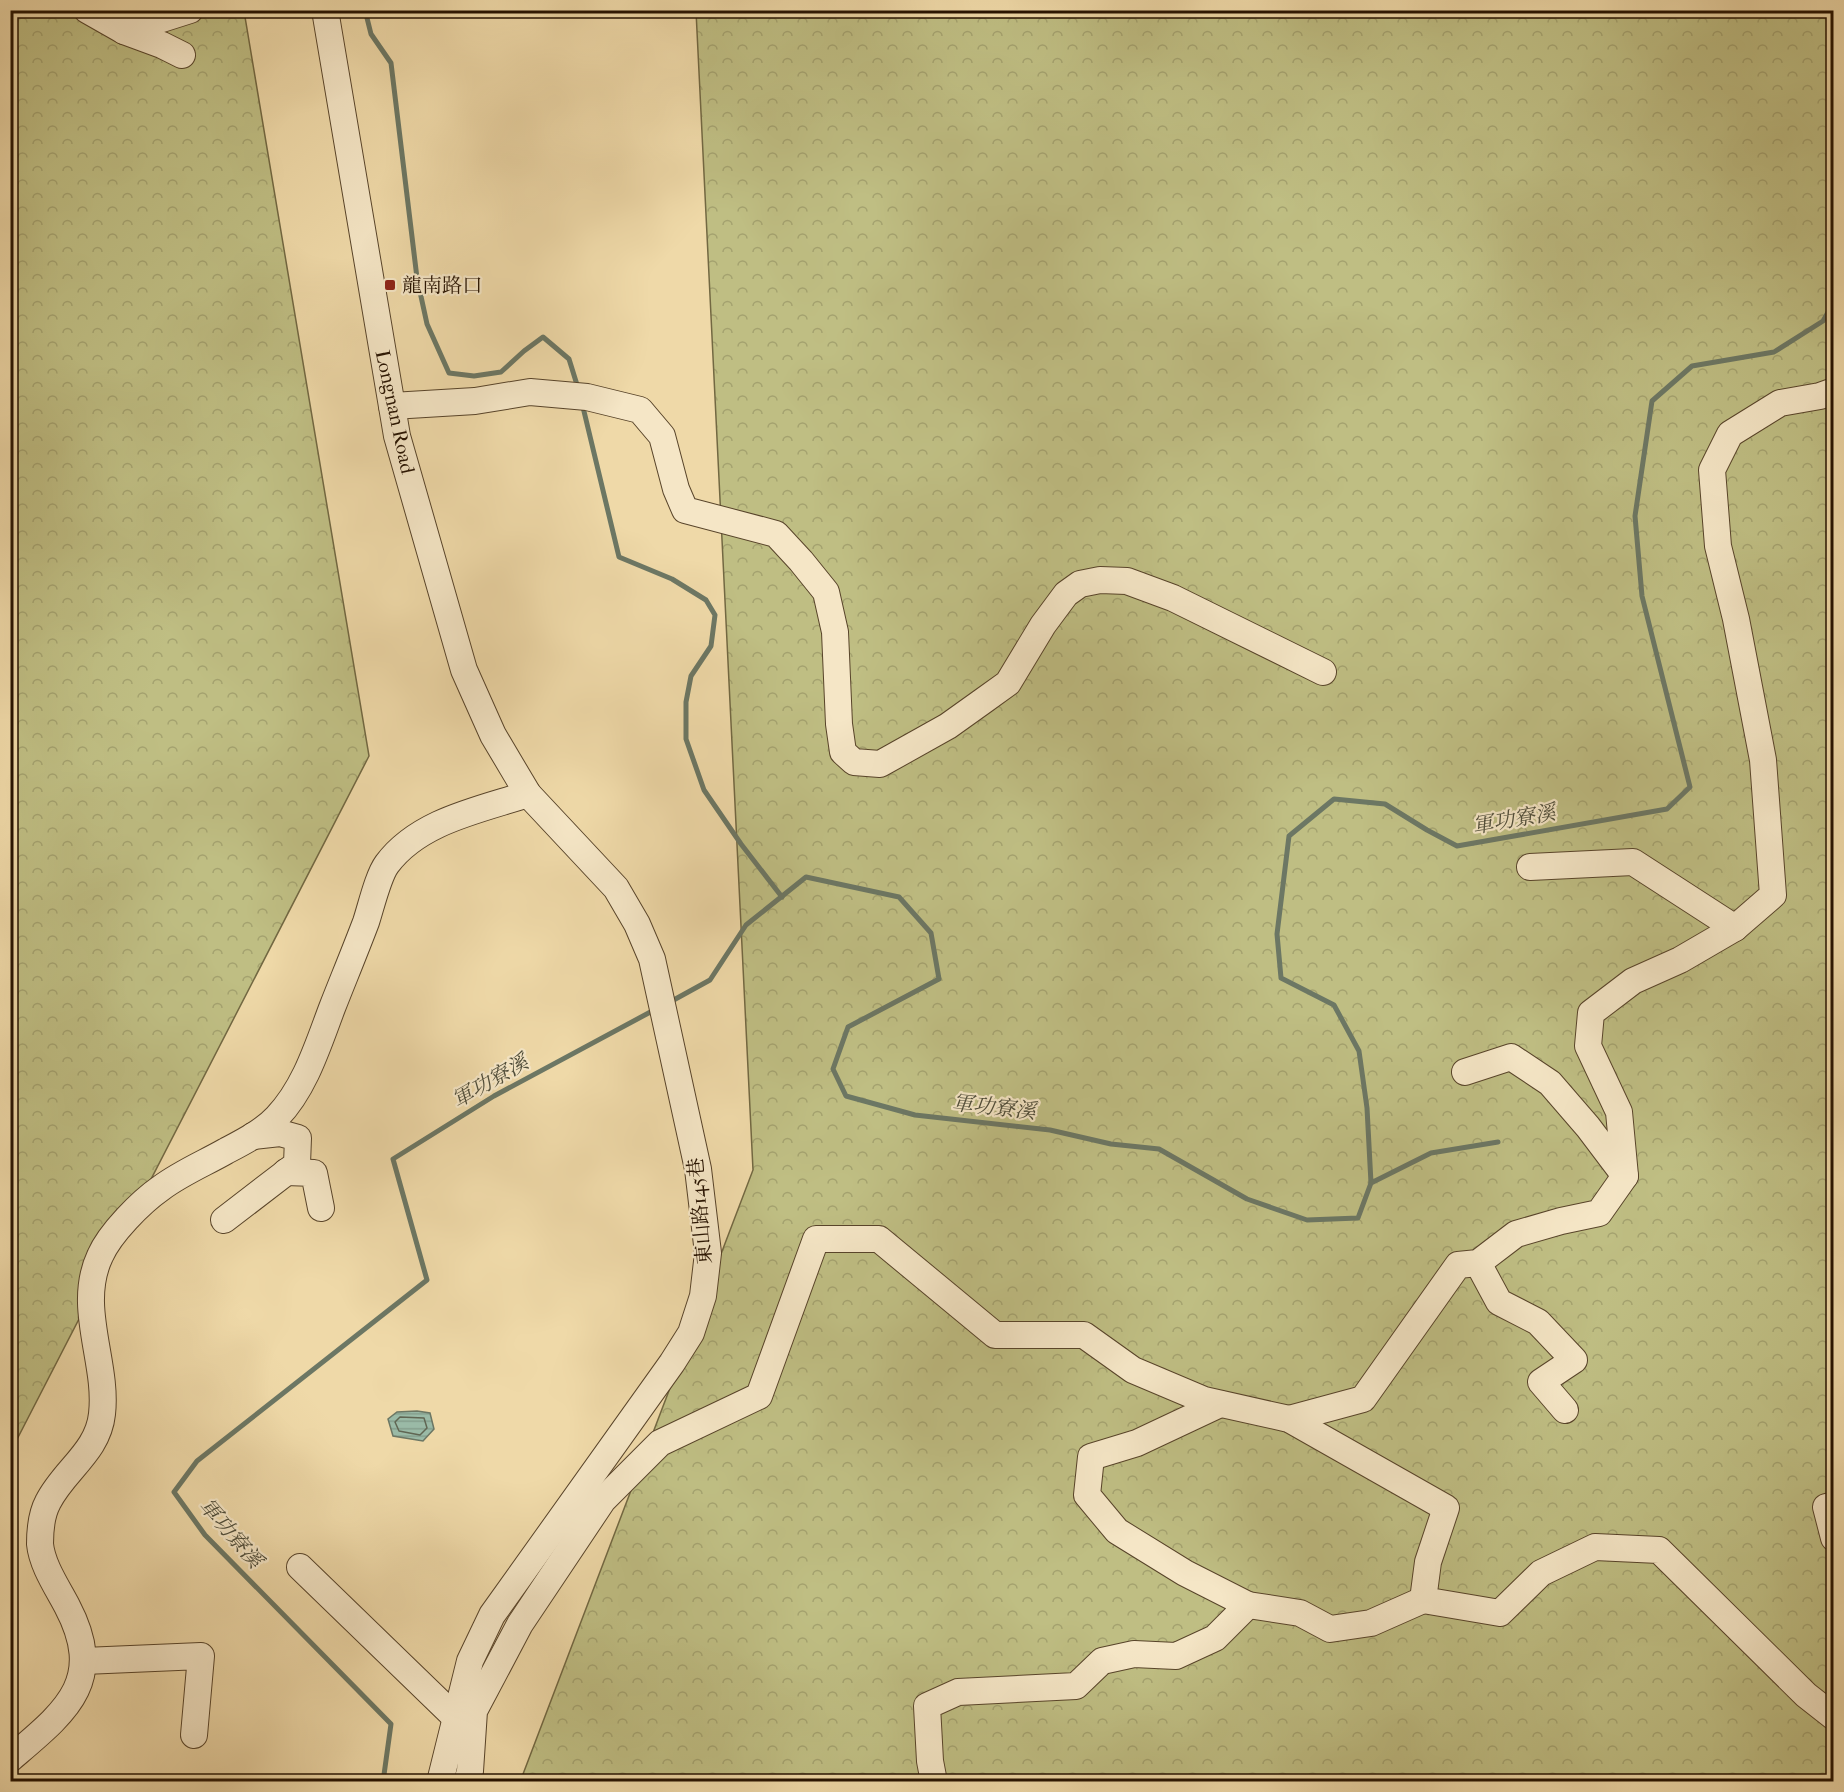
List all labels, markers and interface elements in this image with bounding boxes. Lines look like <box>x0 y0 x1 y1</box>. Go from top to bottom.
place label: 龍南路口 <box>402 274 482 297</box>
marker: 龍南路口 <box>383 278 397 292</box>
street label: Longnan Road <box>371 348 420 477</box>
water label: 軍功寮溪 <box>1471 800 1559 838</box>
water label: 軍功寮溪 <box>448 1049 534 1112</box>
water label: 軍功寮溪 <box>951 1091 1039 1124</box>
street label: 東山路145巷 <box>684 1157 716 1265</box>
water label: 軍功寮溪 <box>194 1493 269 1574</box>

